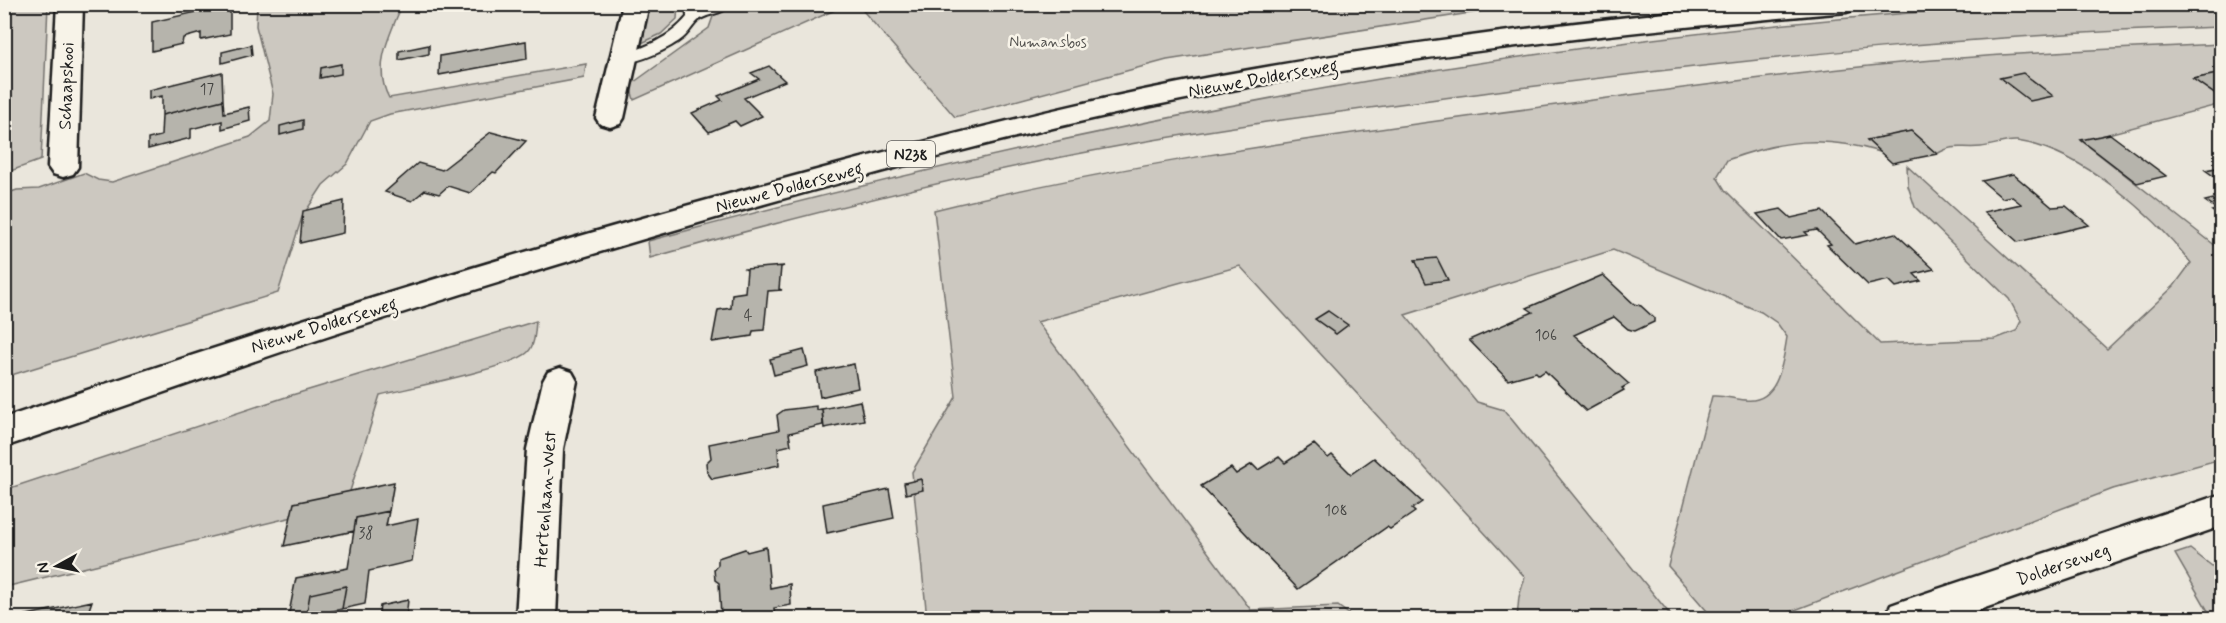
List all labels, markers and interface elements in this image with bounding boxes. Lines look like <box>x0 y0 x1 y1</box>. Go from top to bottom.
park label: Numansbos <box>1009 33 1087 53</box>
street label: Schaapskooi <box>53 42 81 130</box>
street label: Nieuwe Dolderseweg <box>1186 54 1340 106</box>
house number: 17 <box>200 80 215 100</box>
road number: N238 <box>887 141 935 167</box>
street label: Nieuwe Dolderseweg <box>713 157 866 221</box>
street label: Nieuwe Dolderseweg <box>248 292 401 362</box>
house number: 4 <box>744 306 753 326</box>
house number: 106 <box>1535 326 1557 346</box>
street label: Hertenlaan-West <box>529 429 563 568</box>
house number: 108 <box>1324 501 1348 521</box>
house number: 38 <box>358 524 374 544</box>
north arrow <box>27 536 87 596</box>
street label: Dolderseweg <box>2014 538 2113 592</box>
text: N <box>32 561 55 575</box>

